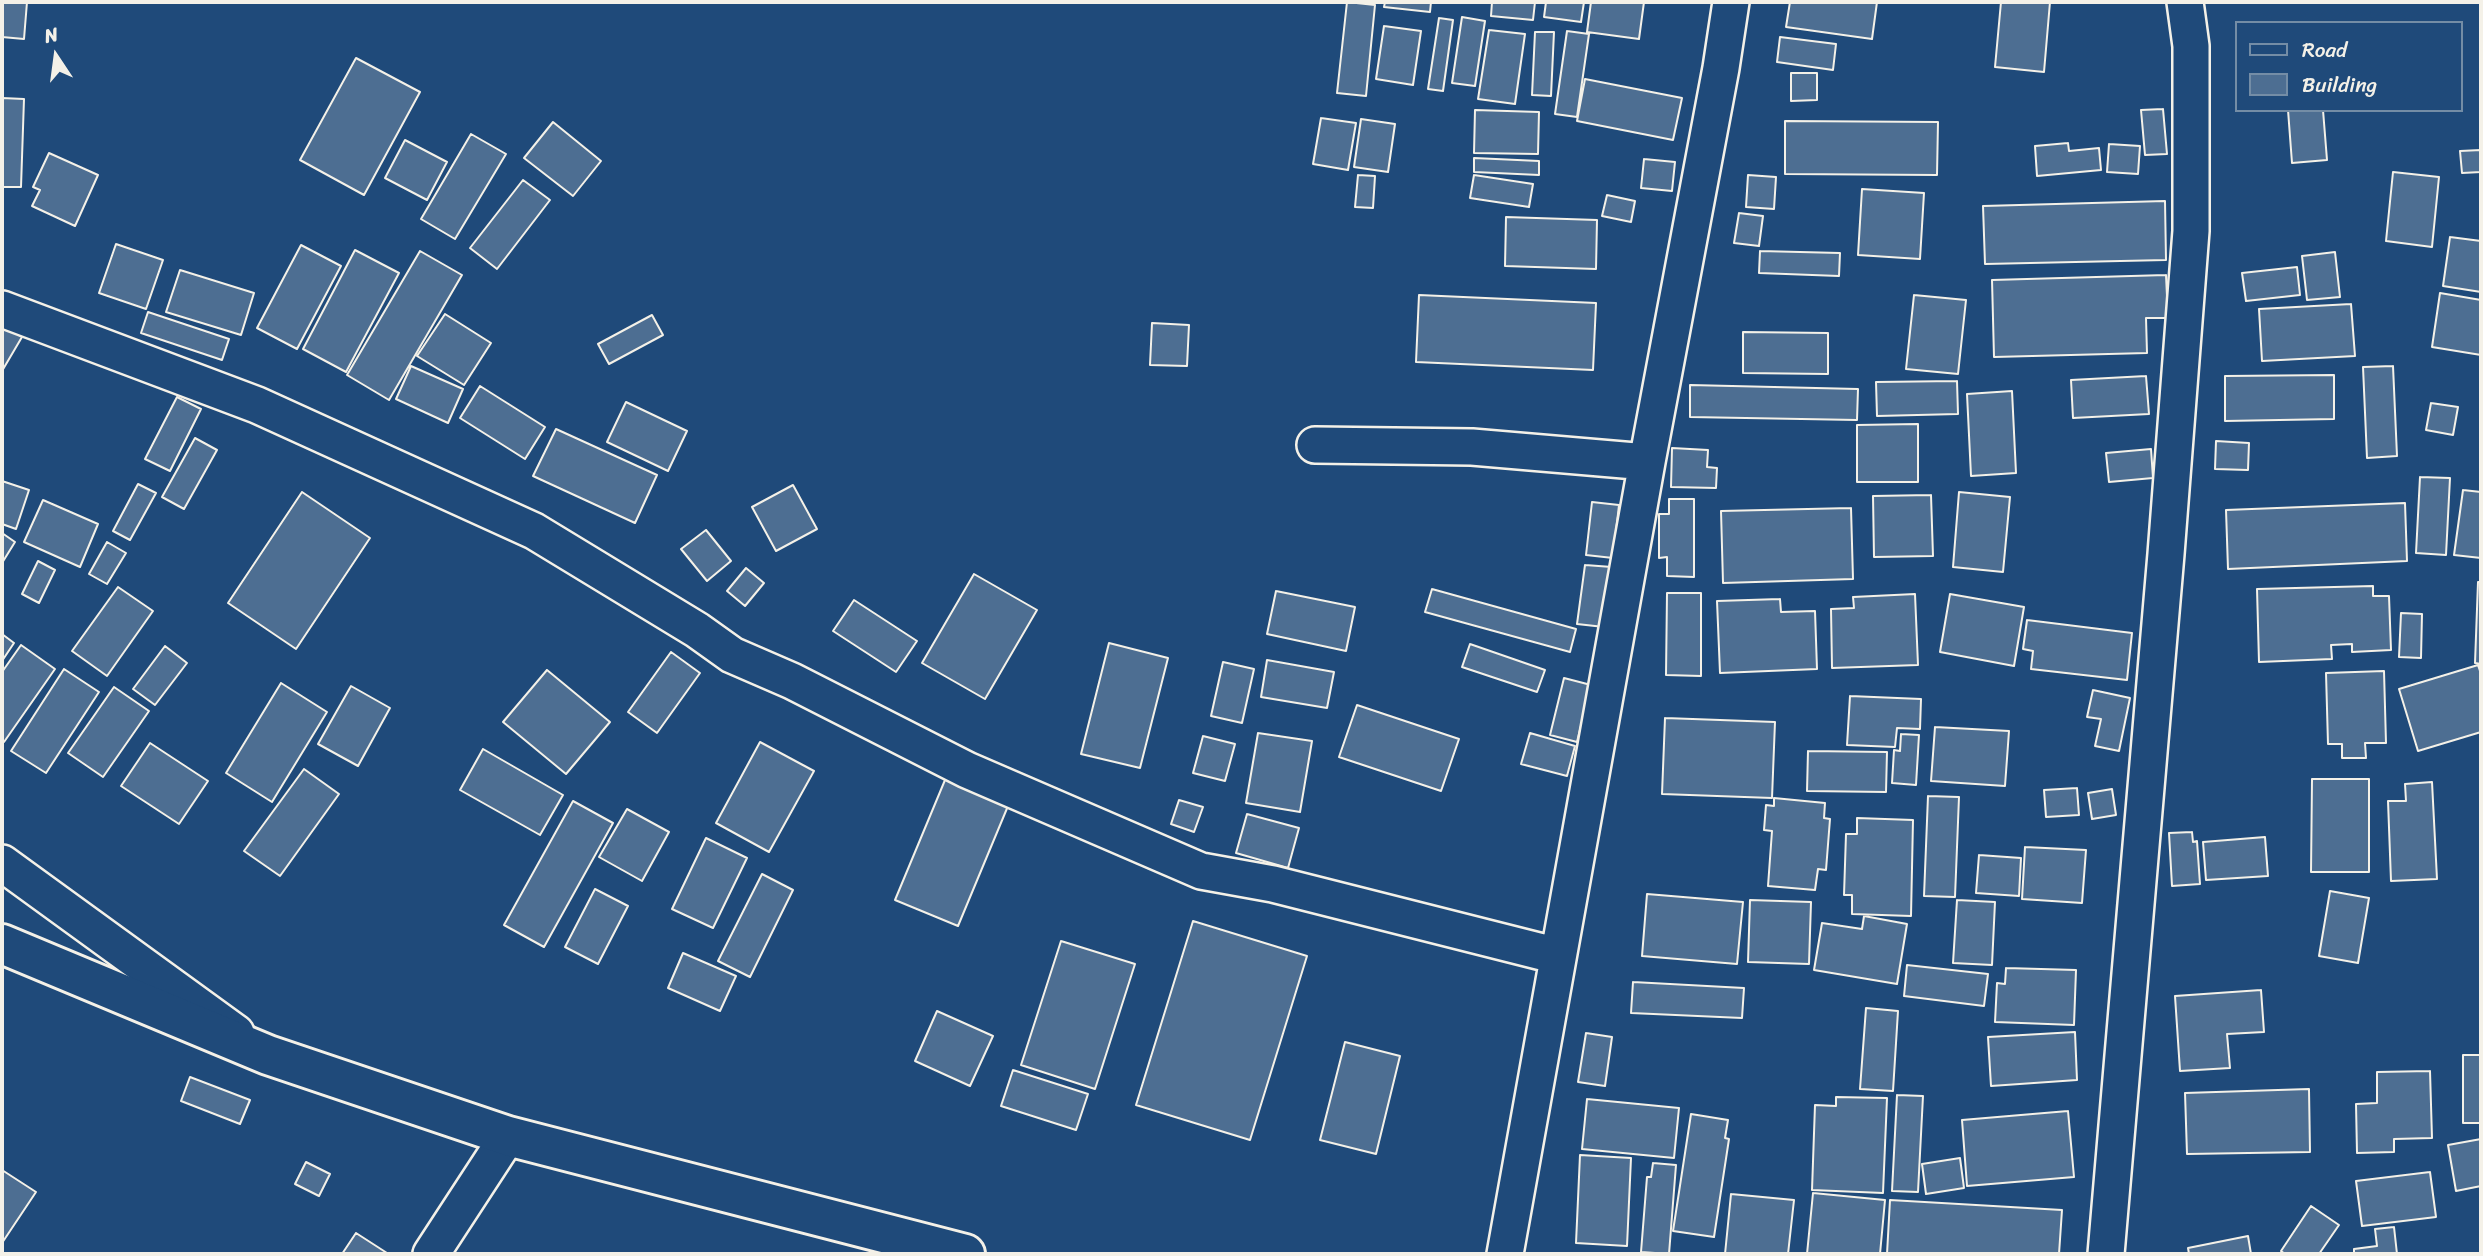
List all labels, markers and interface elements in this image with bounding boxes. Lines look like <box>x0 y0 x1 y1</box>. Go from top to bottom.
text: N <box>41 17 61 53</box>
north arrow <box>21 21 91 91</box>
legend <box>2234 21 2462 112</box>
text: Road <box>2302 31 2347 69</box>
text: Building <box>2302 66 2377 104</box>

